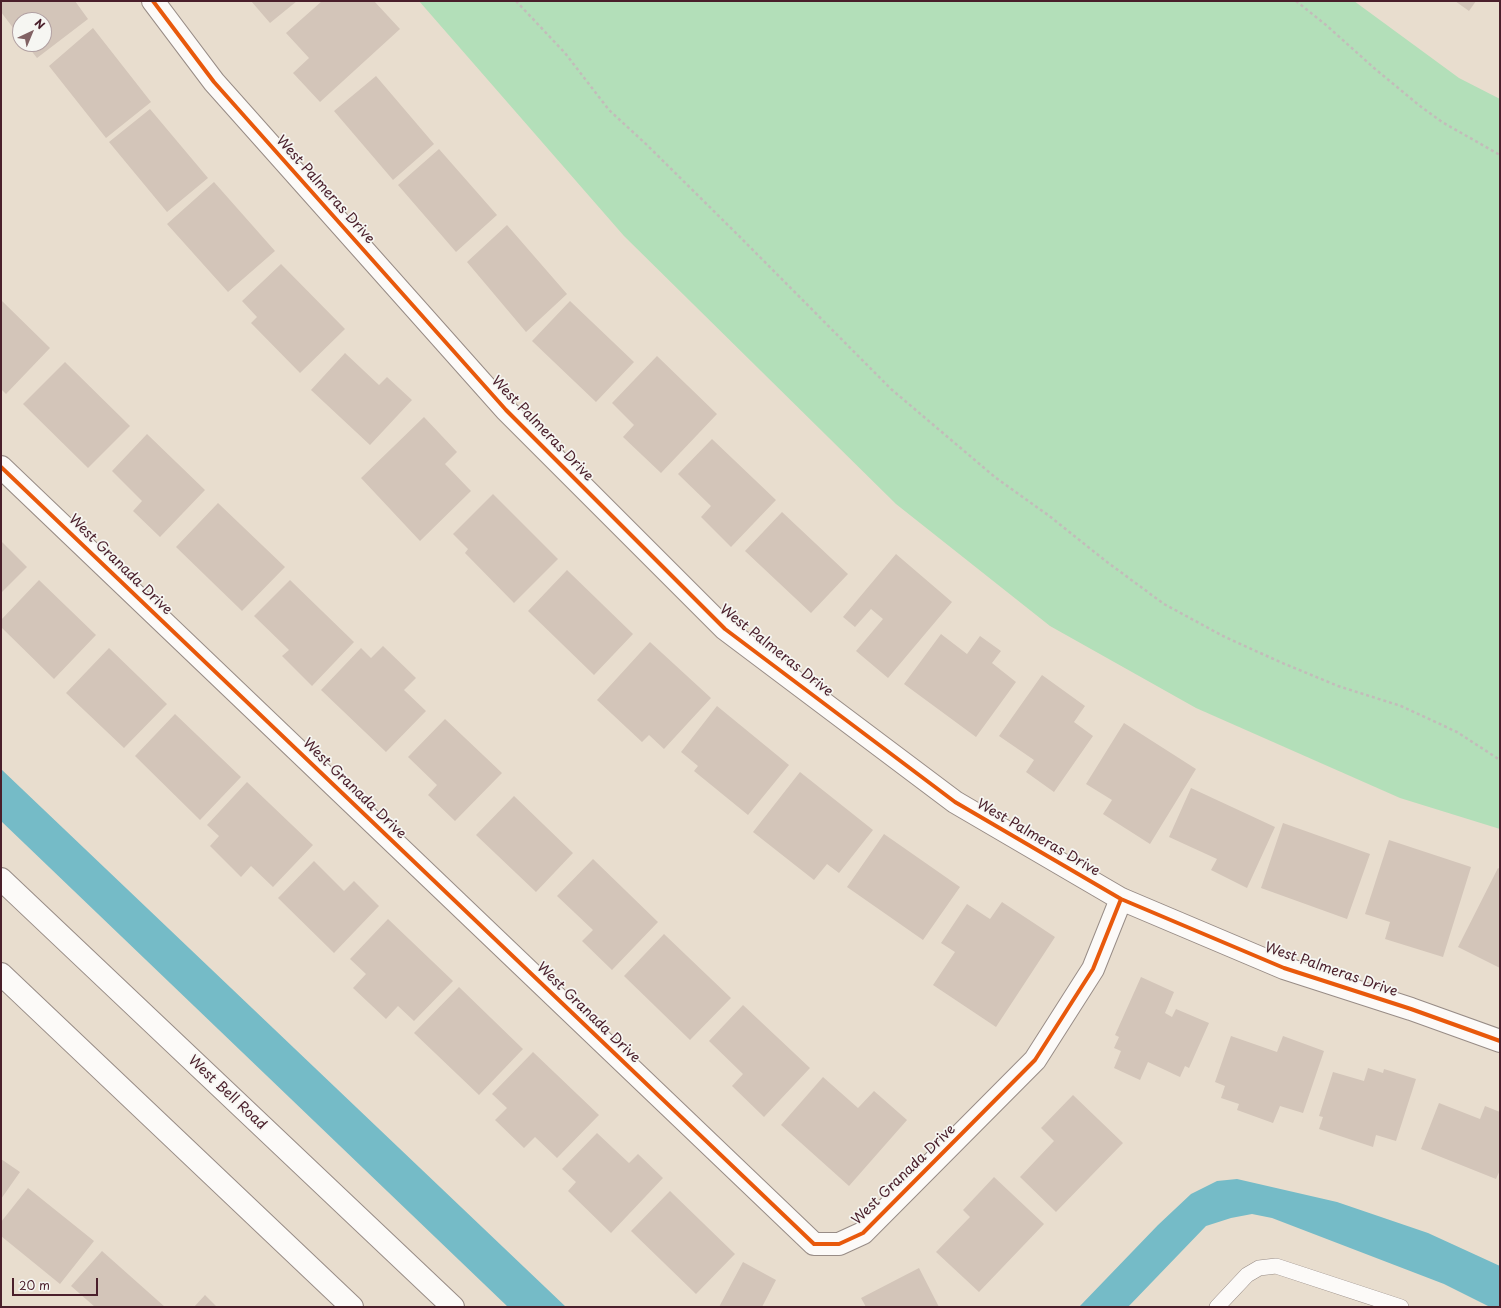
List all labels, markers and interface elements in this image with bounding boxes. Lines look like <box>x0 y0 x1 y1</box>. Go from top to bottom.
north arrow <box>12 12 52 52</box>
text: N <box>31 15 49 33</box>
street label: West Palmeras Drive <box>272 133 378 247</box>
street label: West Palmeras Drive <box>487 373 597 485</box>
street label: West Granada Drive <box>65 511 175 619</box>
street label: West Palmeras Drive <box>716 601 836 701</box>
street label: West Granada Drive <box>299 735 409 843</box>
street label: West Palmeras Drive <box>973 796 1103 880</box>
street label: West Palmeras Drive <box>1262 939 1400 1001</box>
street label: West Granada Drive <box>533 959 643 1067</box>
street label: West Bell Road <box>184 1052 270 1134</box>
street label: West Granada Drive <box>849 1121 959 1229</box>
scale bar <box>14 1270 100 1296</box>
text: 20 m <box>19 1276 50 1294</box>

